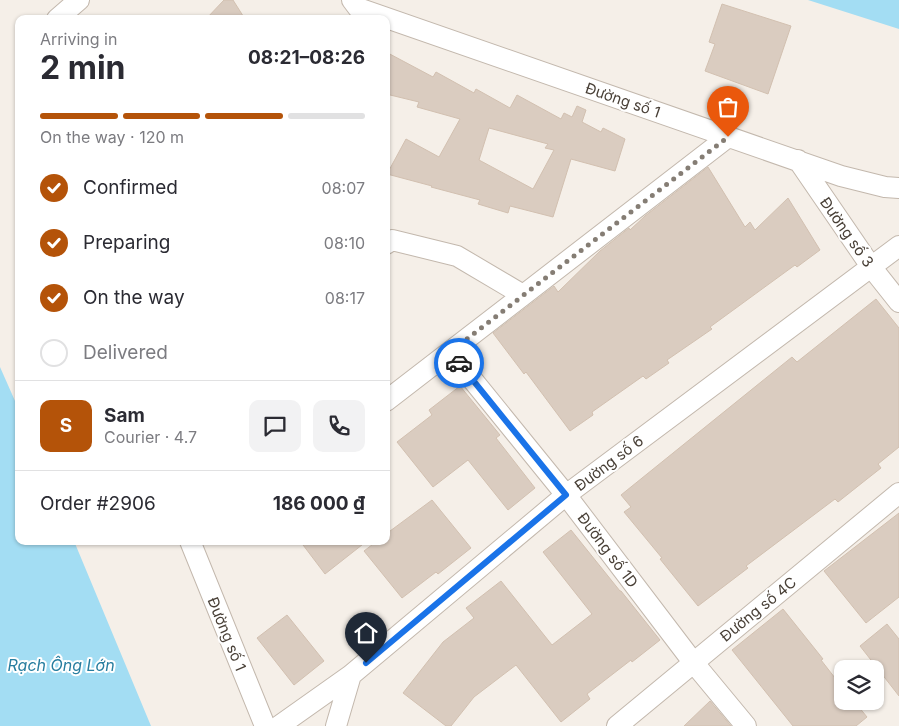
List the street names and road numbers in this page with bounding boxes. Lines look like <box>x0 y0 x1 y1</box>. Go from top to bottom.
street label: Đường số 1 <box>583 78 663 122</box>
street label: Đường số 3 <box>816 193 878 271</box>
street label: Đường số 6 <box>571 431 647 495</box>
street label: Đường số 1D <box>574 509 642 591</box>
street label: Đường số 4C <box>716 572 800 646</box>
street label: Đường số 1 <box>204 594 250 674</box>

